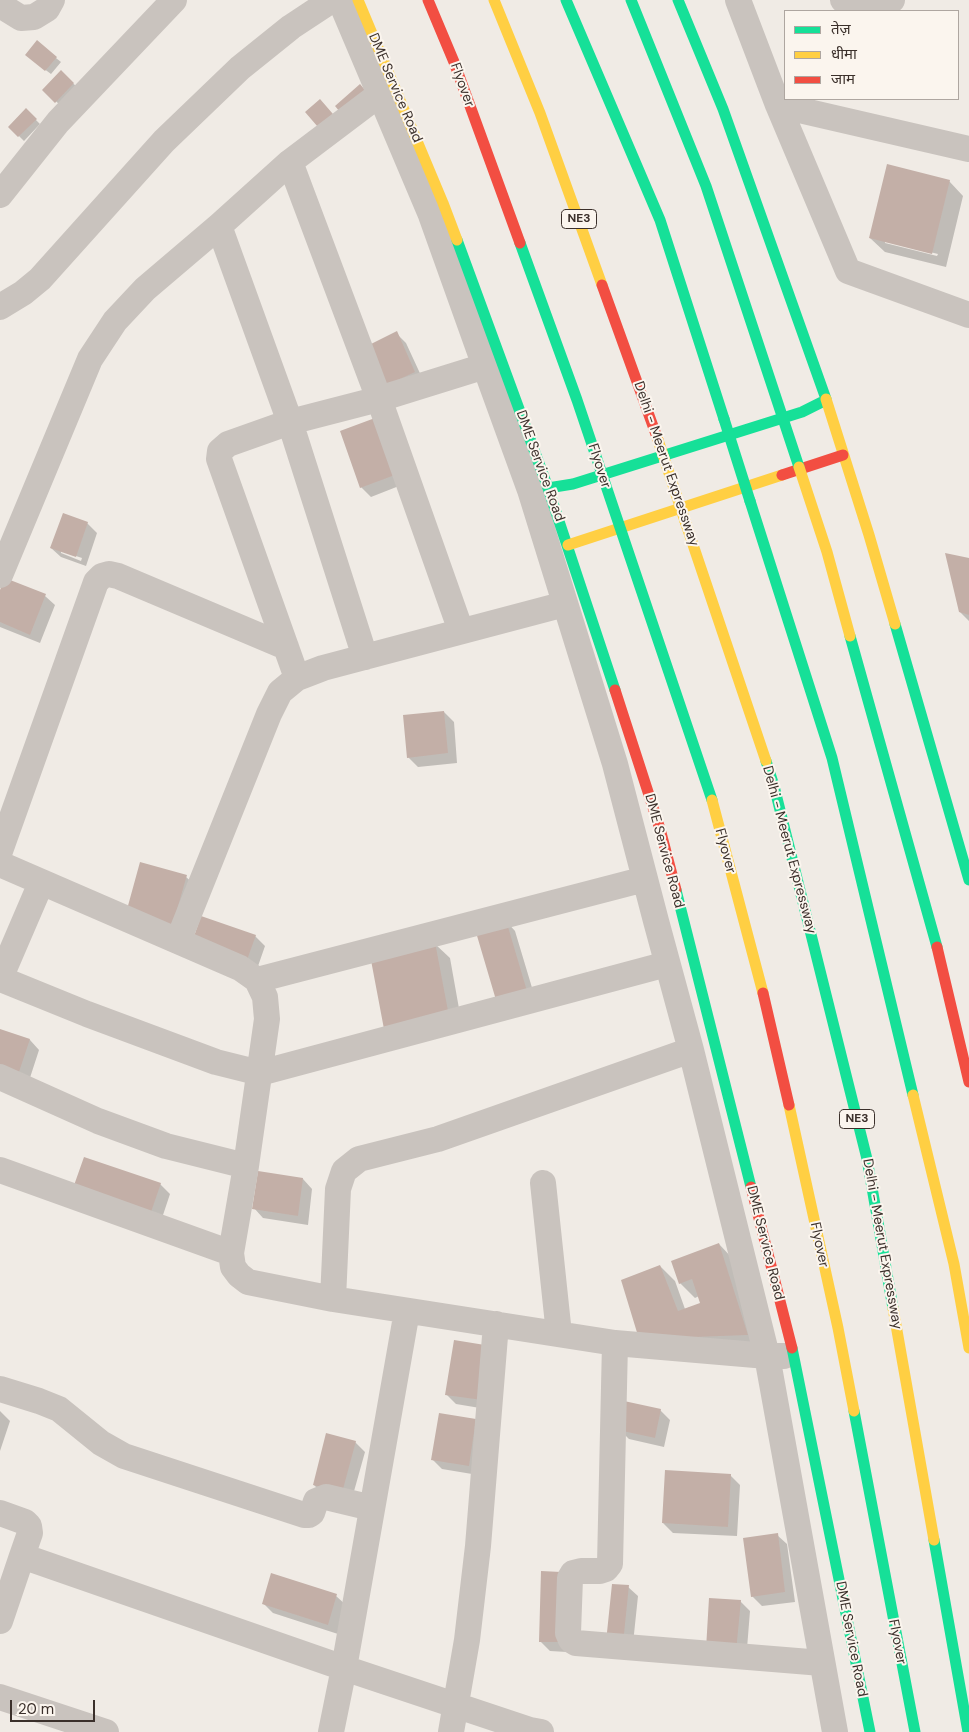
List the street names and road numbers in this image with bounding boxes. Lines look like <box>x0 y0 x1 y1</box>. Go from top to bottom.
street label: DME Service Road <box>364 31 426 145</box>
street label: Flyover <box>446 61 478 109</box>
road number: NE3 <box>562 210 596 228</box>
street label: Delhi - Meerut Expressway <box>630 379 702 549</box>
street label: DME Service Road <box>512 408 568 524</box>
street label: Flyover <box>584 442 614 490</box>
street label: Delhi - Meerut Expressway <box>758 764 820 936</box>
street label: DME Service Road <box>641 792 687 910</box>
street label: Flyover <box>711 827 739 875</box>
road number: NE3 <box>840 1110 874 1128</box>
street label: Delhi - Meerut Expressway <box>859 1157 905 1331</box>
street label: DME Service Road <box>743 1184 787 1302</box>
street label: Flyover <box>806 1221 832 1269</box>
street label: DME Service Road <box>832 1580 870 1698</box>
street label: Flyover <box>884 1618 910 1666</box>

